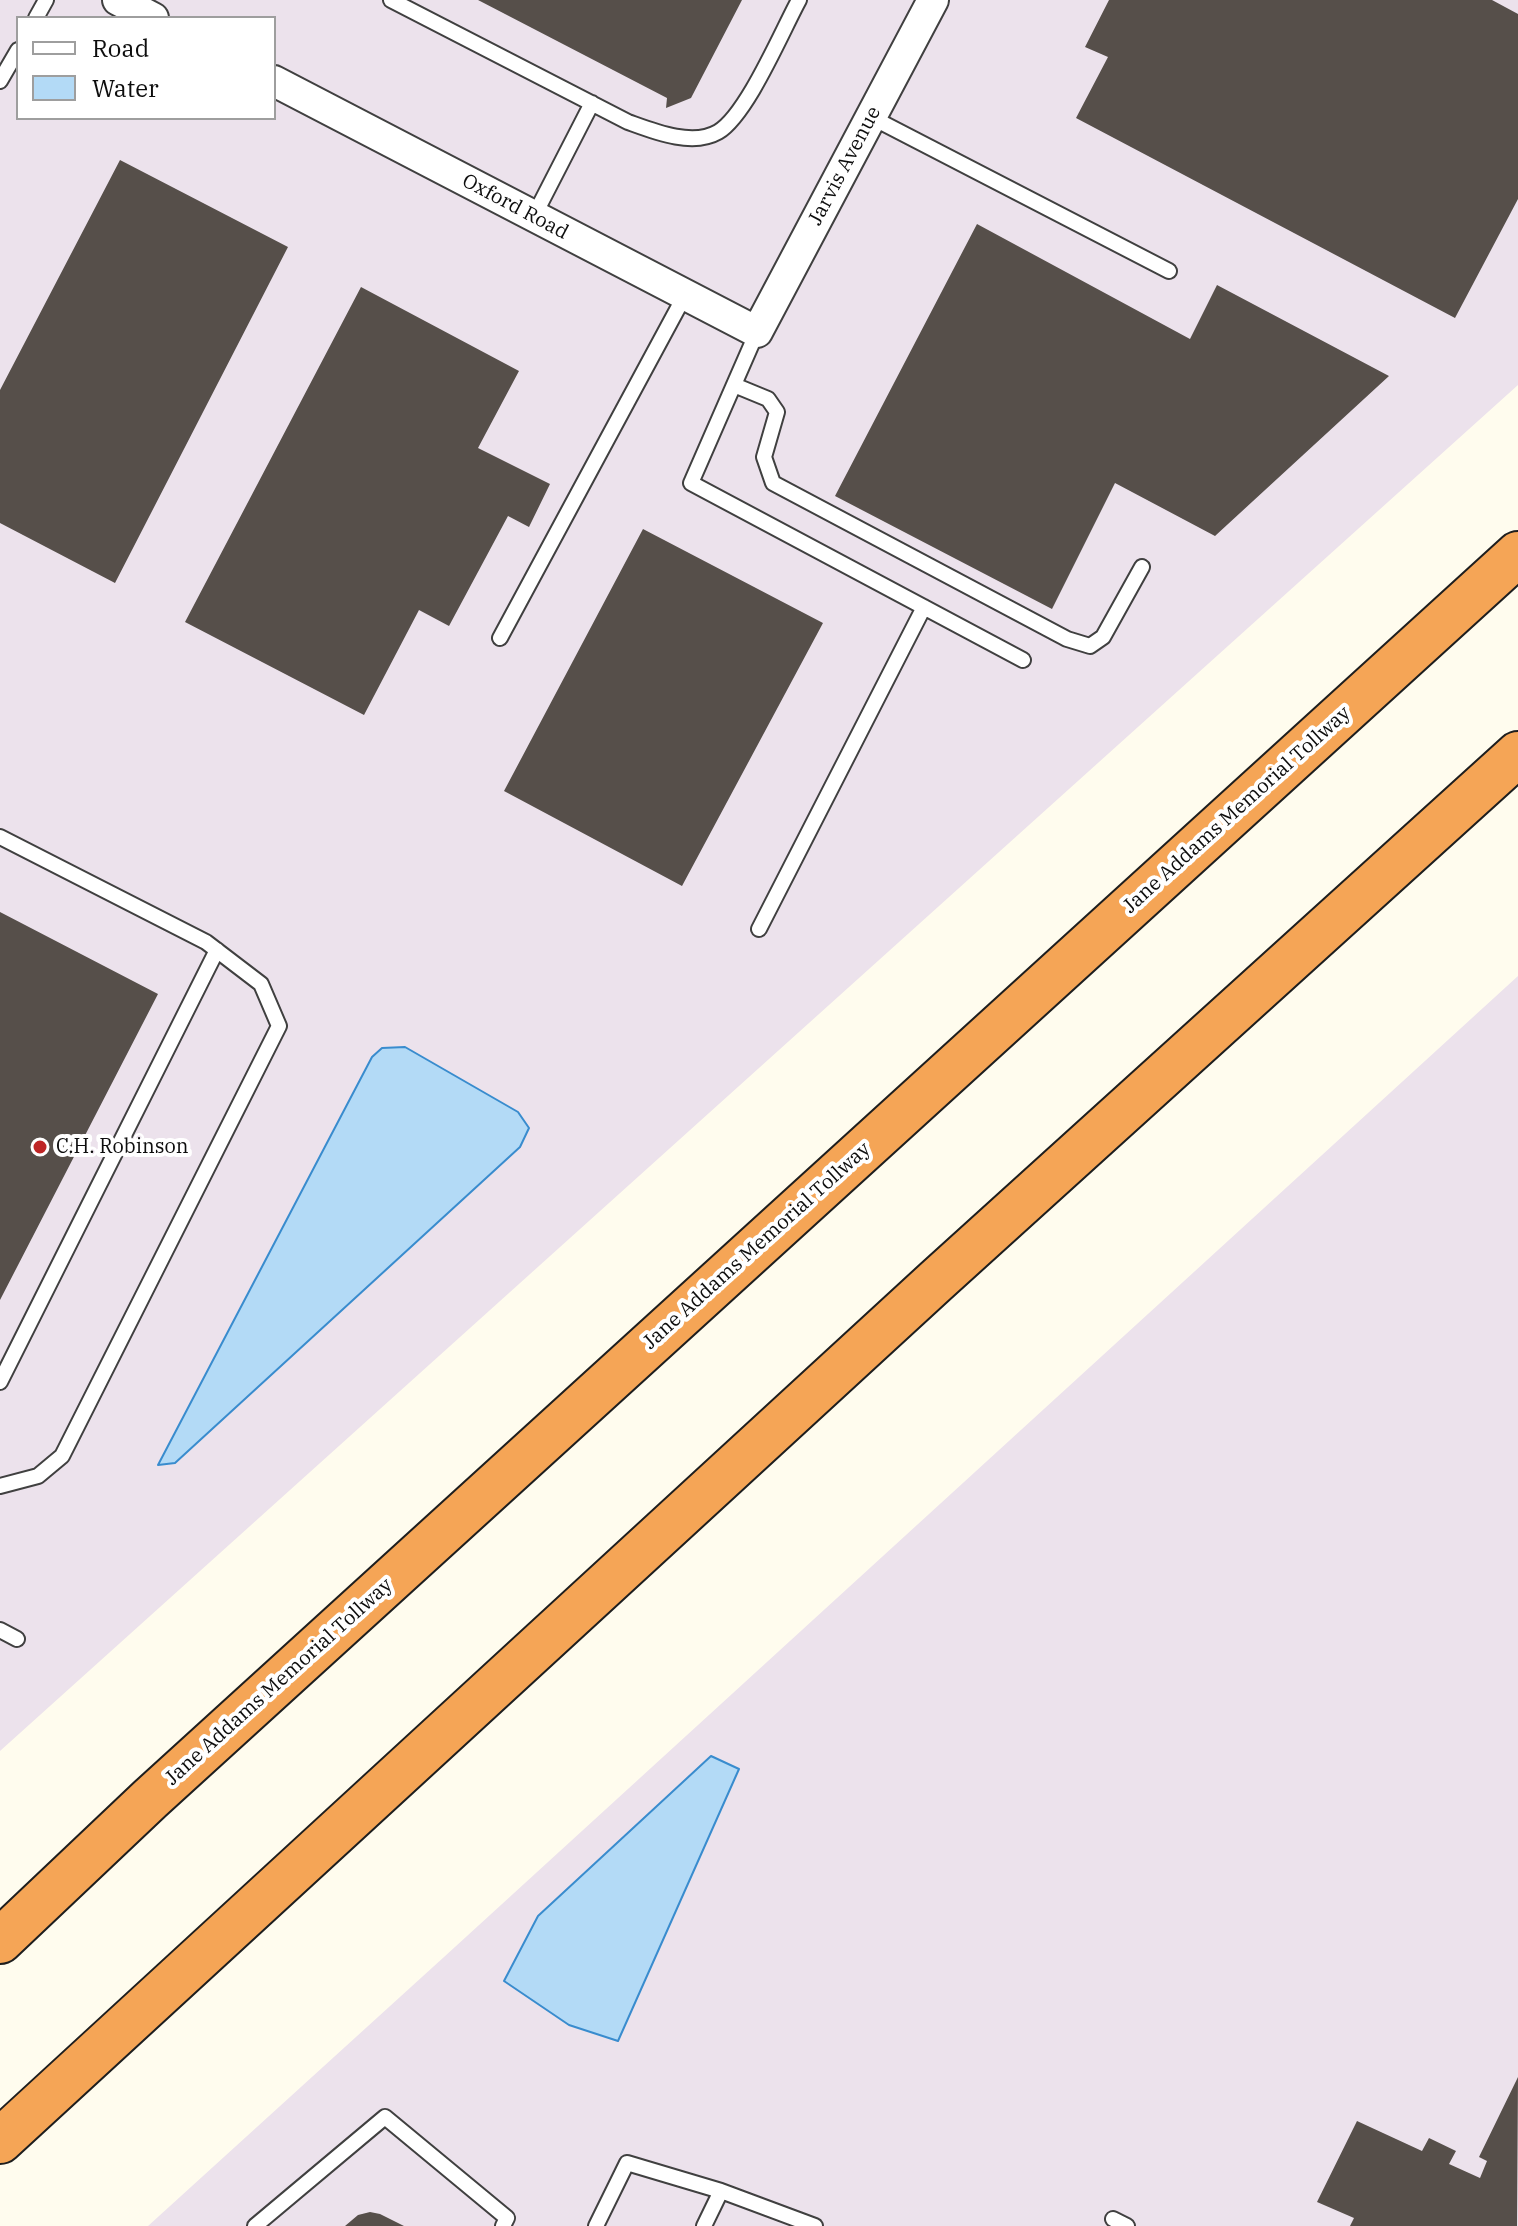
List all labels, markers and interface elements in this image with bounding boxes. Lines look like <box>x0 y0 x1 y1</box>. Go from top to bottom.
legend <box>16 16 276 120</box>
text: Road <box>92 32 149 64</box>
text: Water <box>92 72 159 104</box>
street label: Jarvis Avenue <box>804 102 886 230</box>
street label: Oxford Road <box>458 169 572 245</box>
street label: Jane Addams Memorial Tollway <box>1118 701 1356 919</box>
place label: C.H. Robinson <box>56 1135 189 1159</box>
street label: Jane Addams Memorial Tollway <box>638 1137 876 1355</box>
marker: C.H. Robinson <box>31 1138 49 1156</box>
street label: Jane Addams Memorial Tollway <box>160 1573 398 1791</box>

